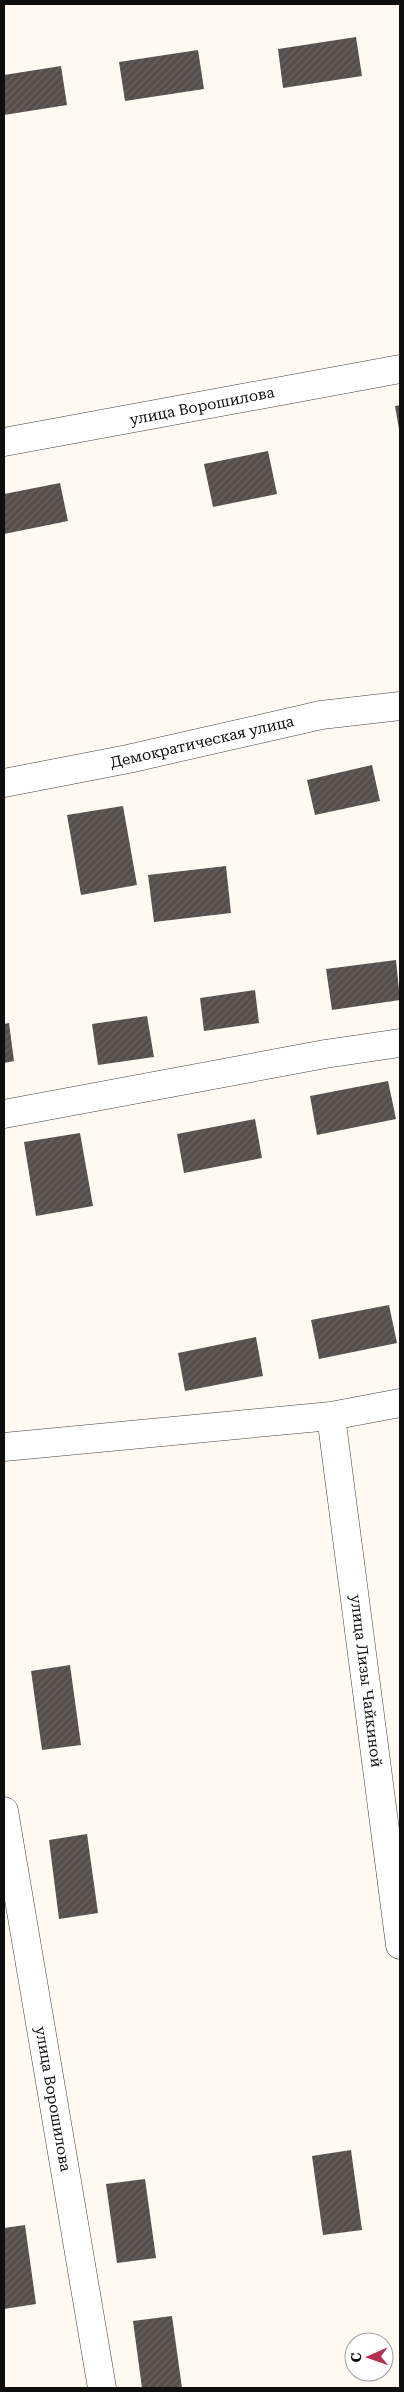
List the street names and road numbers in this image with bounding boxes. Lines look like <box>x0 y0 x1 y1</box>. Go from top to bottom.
street label: улица Ворошилова <box>128 383 276 429</box>
street label: Демократическая улица <box>108 712 296 772</box>
street label: улица Лизы Чайкиной <box>346 1594 386 1768</box>
street label: улица Ворошилова <box>31 2025 75 2173</box>

